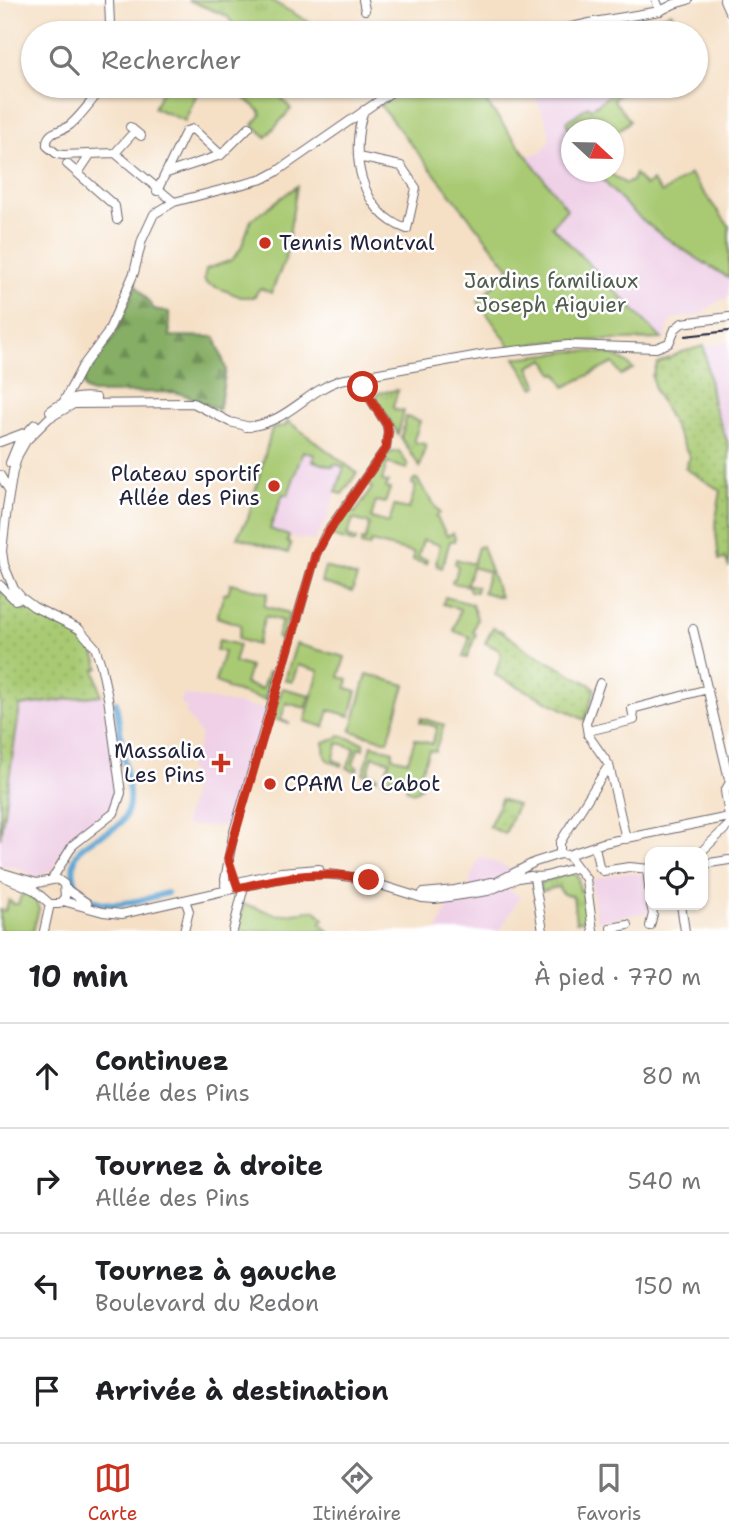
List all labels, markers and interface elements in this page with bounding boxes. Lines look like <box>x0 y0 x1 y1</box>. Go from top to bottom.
search box <box>21 21 708 98</box>
icon: search <box>45 41 83 79</box>
text: Rechercher <box>101 42 241 77</box>
north arrow <box>561 119 624 182</box>
place label: Tennis Montval <box>279 229 435 257</box>
marker: Tennis Montval <box>257 235 273 251</box>
park label: Jardins familiaux Joseph Aiguier <box>464 267 638 319</box>
route start <box>347 371 378 402</box>
place label: Plateau sportif Allée des Pins <box>111 460 260 512</box>
marker: Plateau sportif Allée des Pins <box>266 478 282 494</box>
place label: Massalia Les Pins <box>114 737 205 789</box>
marker: Massalia Les Pins <box>211 753 231 773</box>
place label: CPAM Le Cabot <box>284 770 440 798</box>
marker: CPAM Le Cabot <box>262 776 278 792</box>
map controls <box>645 847 708 910</box>
button: locate <box>645 847 708 910</box>
route end <box>353 864 384 895</box>
text: 10 min <box>28 956 128 997</box>
text: À pied · 770 m <box>534 962 701 992</box>
text: Continuez <box>95 1043 229 1078</box>
icon: ahead <box>28 1057 66 1095</box>
text: 80 m <box>642 1061 701 1091</box>
text: Allée des Pins <box>95 1078 250 1108</box>
text: Tournez à droite <box>95 1148 323 1183</box>
icon: right <box>28 1162 66 1200</box>
text: 540 m <box>628 1166 701 1196</box>
text: Allée des Pins <box>95 1183 250 1213</box>
text: Tournez à gauche <box>95 1253 337 1288</box>
icon: left <box>28 1267 66 1305</box>
text: 150 m <box>634 1271 701 1301</box>
text: Boulevard du Redon <box>95 1288 319 1318</box>
icon: arrive <box>28 1372 66 1410</box>
text: Arrivée à destination <box>95 1373 389 1408</box>
tab: Carte <box>88 1459 138 1526</box>
tab: Itinéraire <box>313 1459 401 1526</box>
tab: Favoris <box>576 1459 641 1526</box>

